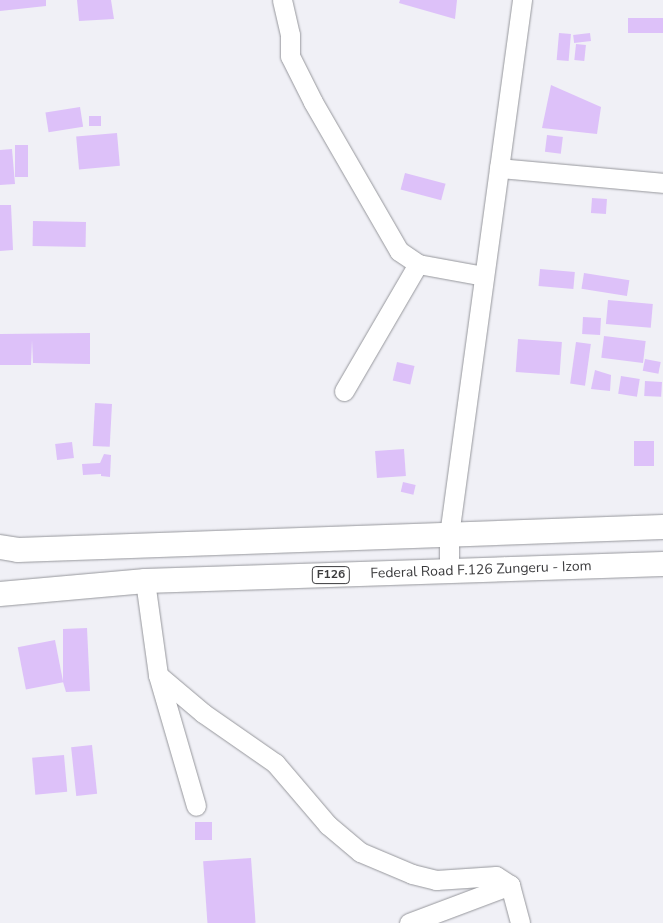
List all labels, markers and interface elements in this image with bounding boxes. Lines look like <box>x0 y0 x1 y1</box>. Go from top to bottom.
street label: Federal Road F.126 Zungeru - Izom <box>370 558 592 582</box>
road number: F126 <box>311 566 351 584</box>

